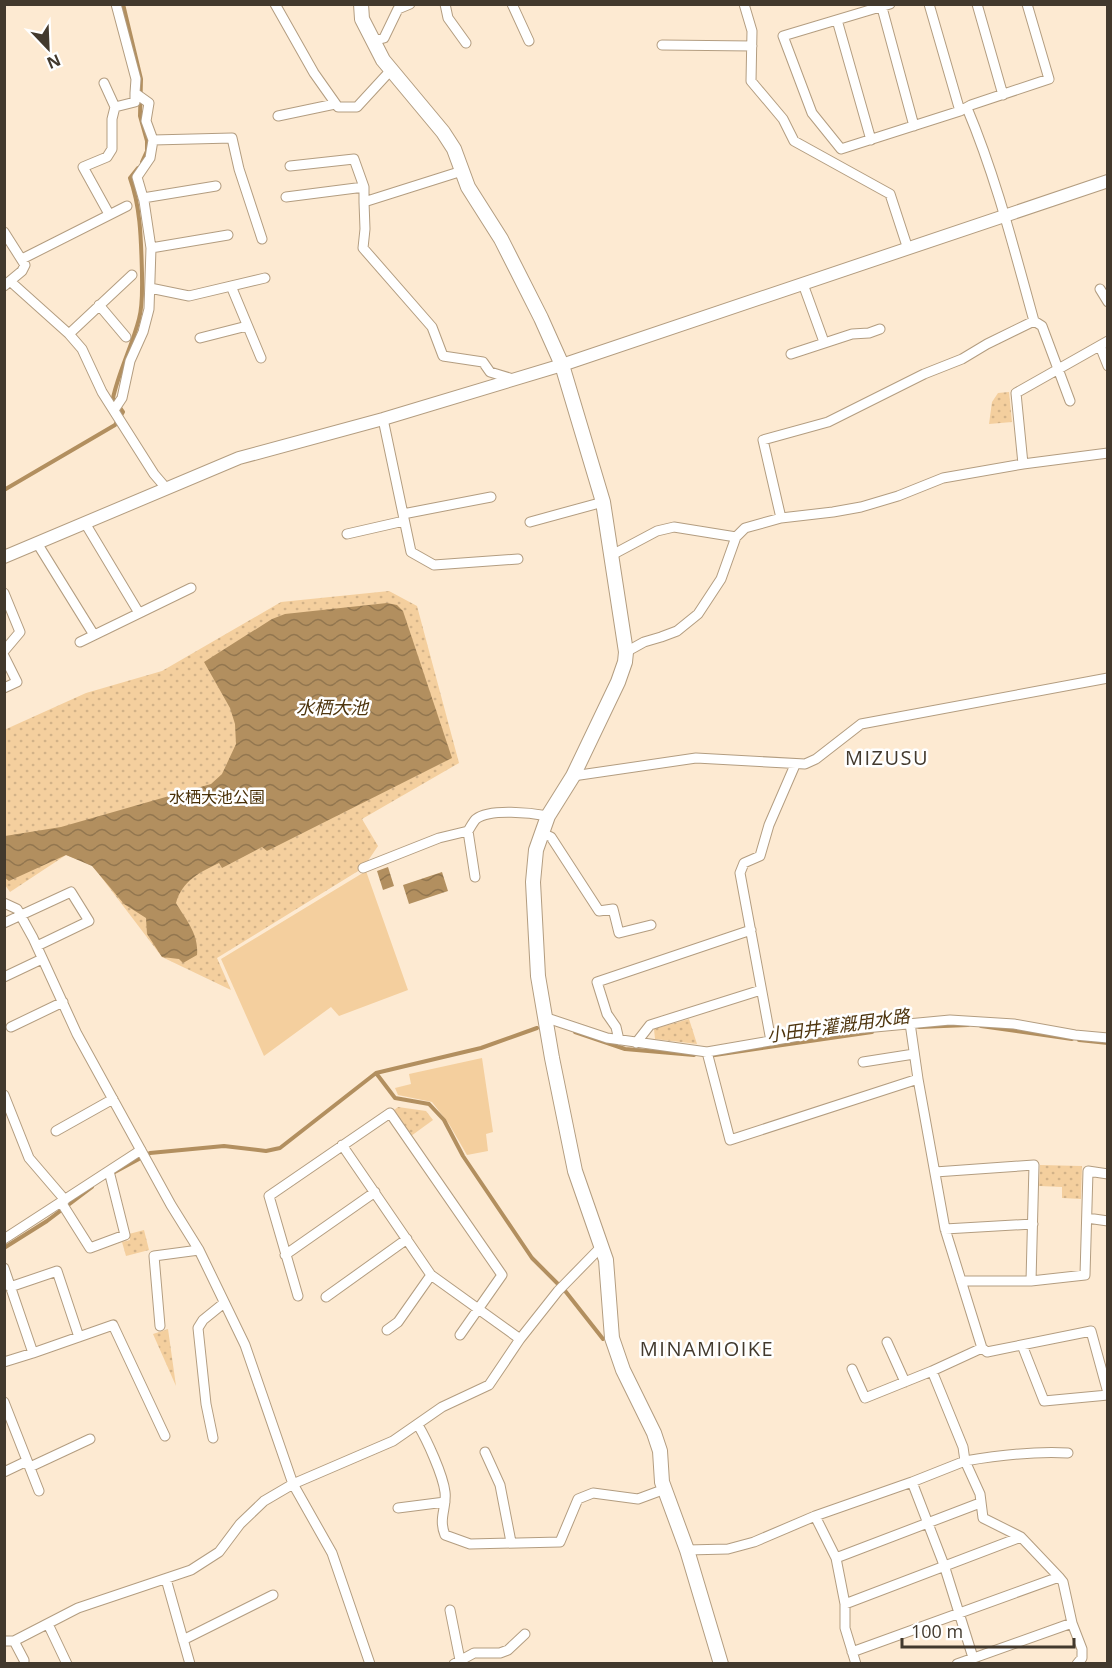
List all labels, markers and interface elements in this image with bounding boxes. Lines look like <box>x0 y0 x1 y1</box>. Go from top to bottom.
north arrow <box>18 18 78 78</box>
text: N <box>44 49 64 74</box>
water label: 水栖大池 <box>296 695 370 719</box>
district label: MIZUSU <box>845 744 929 771</box>
park label: 水栖大池公園 <box>169 786 265 808</box>
water label: 小田井灌漑用水路 <box>765 1003 913 1047</box>
district label: MINAMIOIKE <box>640 1335 774 1362</box>
scale bar <box>902 1611 1074 1649</box>
text: 100 m <box>911 1619 963 1643</box>

